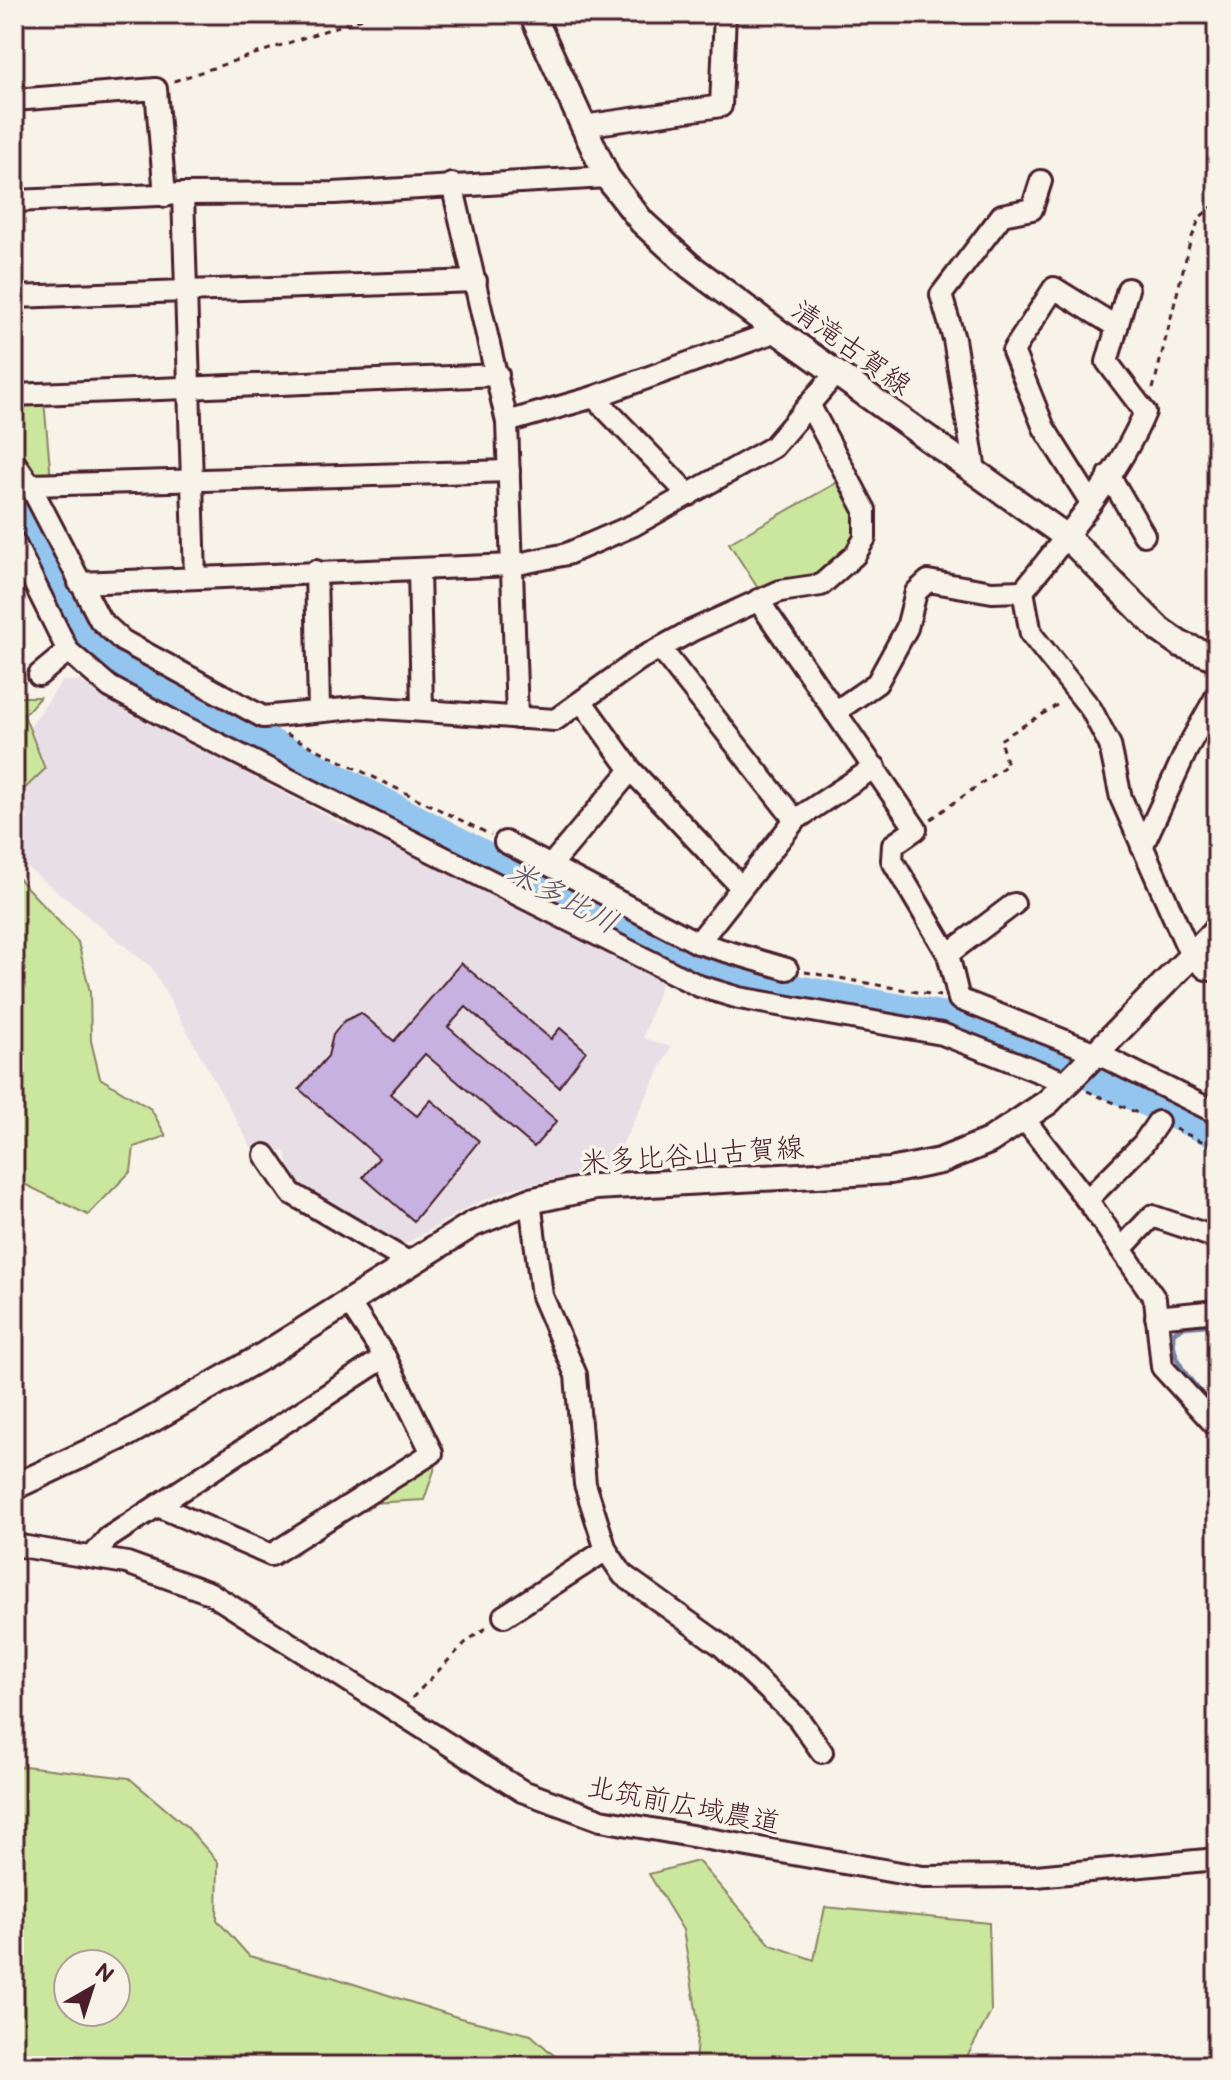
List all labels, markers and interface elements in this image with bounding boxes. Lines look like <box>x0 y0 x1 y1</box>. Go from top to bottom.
street label: 清滝古賀線 <box>785 294 917 403</box>
water label: 米多比川 <box>501 854 624 942</box>
street label: 米多比谷山古賀線 <box>579 1131 805 1180</box>
street label: 北筑前広域農道 <box>584 1771 783 1840</box>
north arrow <box>52 1948 132 2028</box>
text: N <box>89 1958 119 1989</box>

